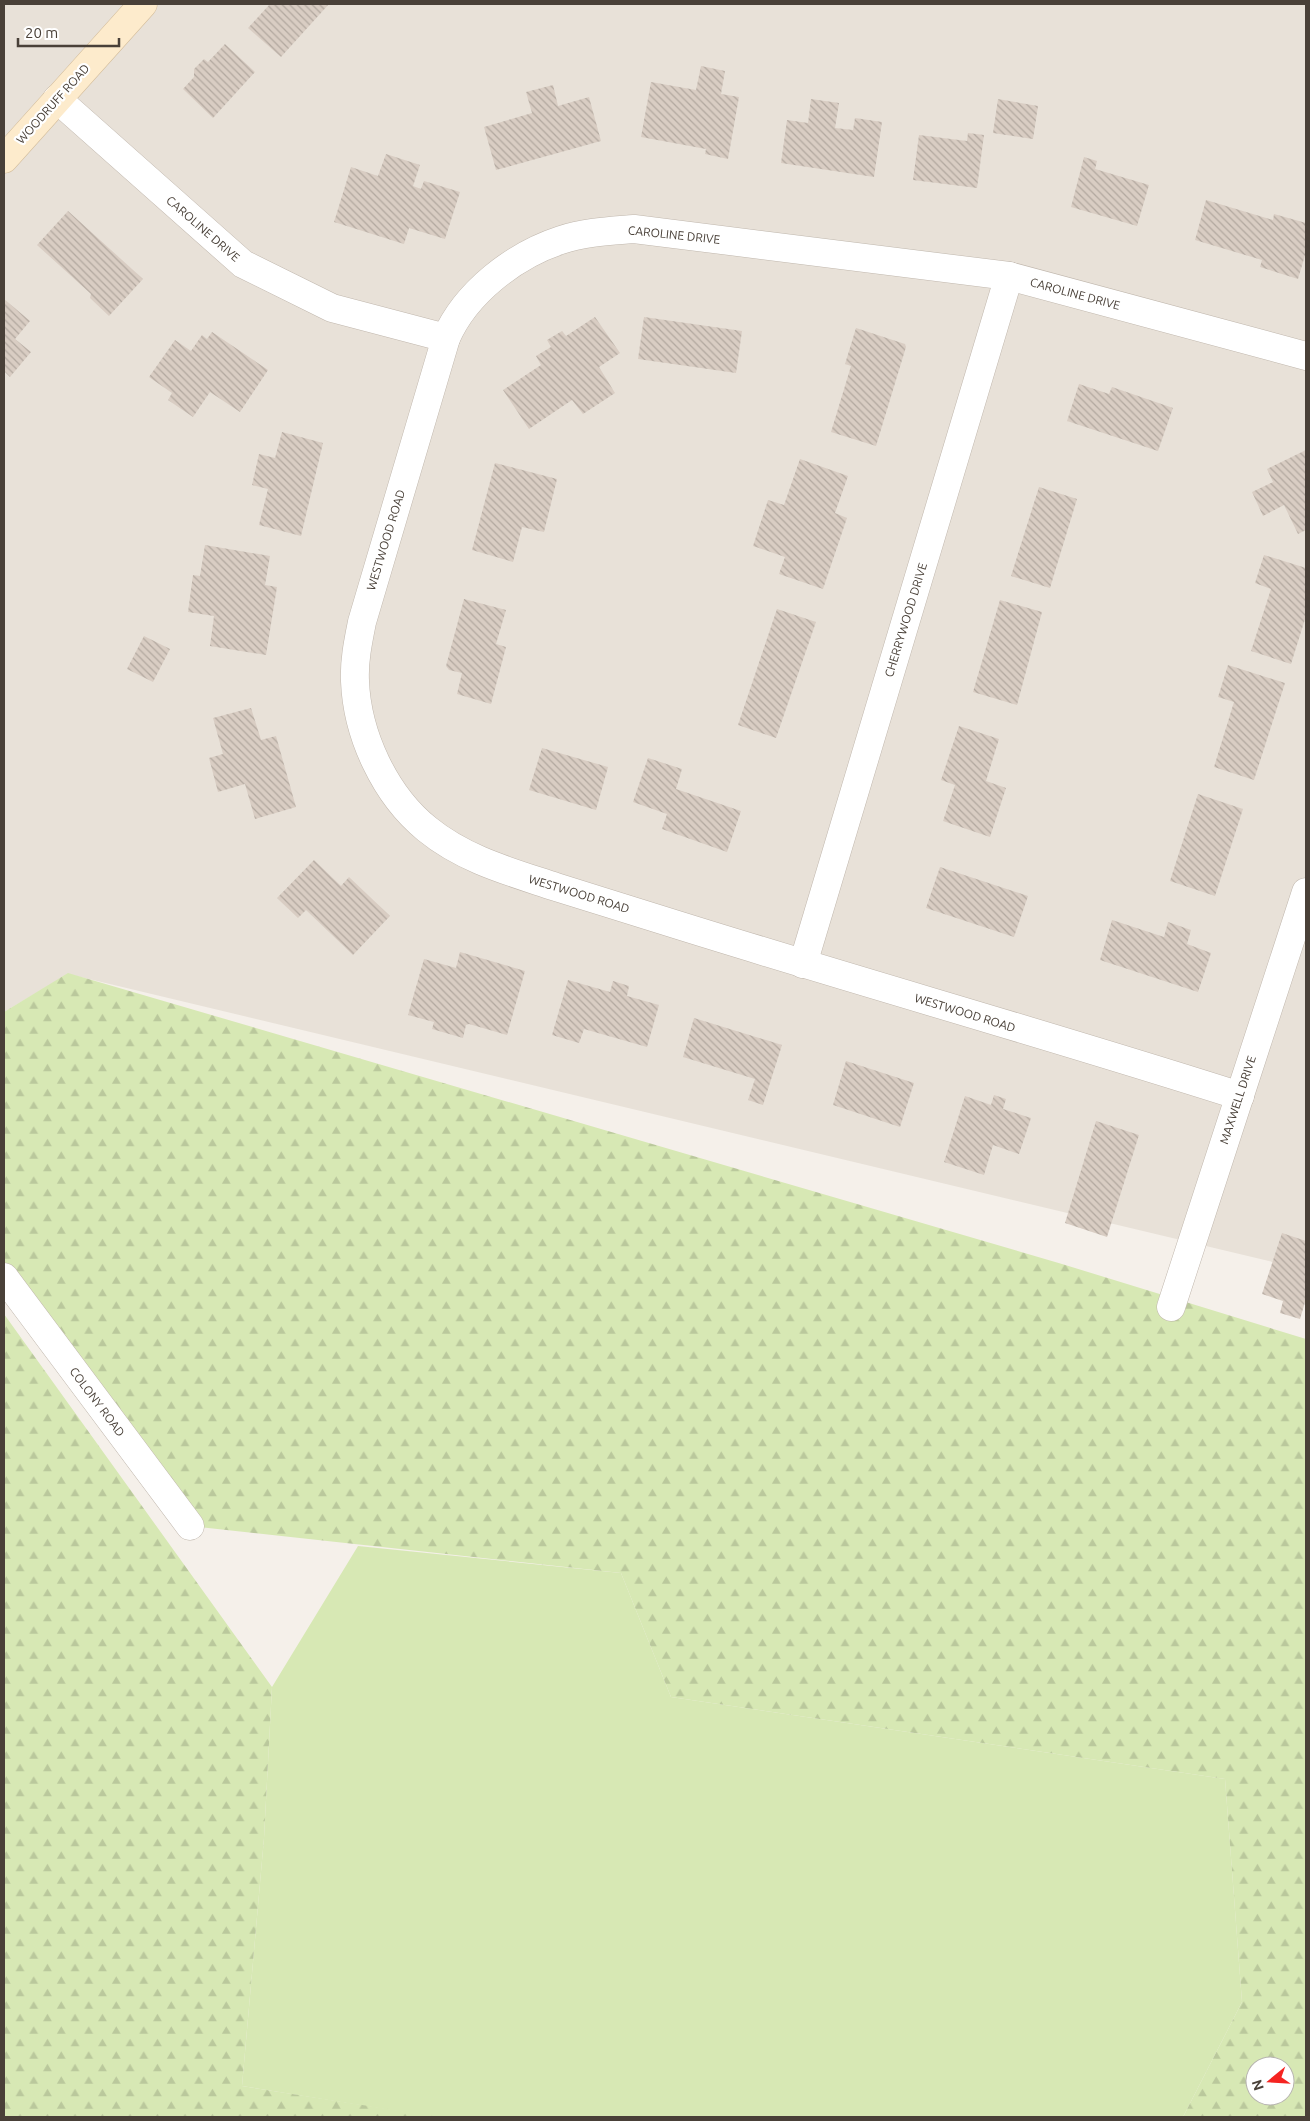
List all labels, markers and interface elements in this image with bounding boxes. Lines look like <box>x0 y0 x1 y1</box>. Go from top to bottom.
scale bar <box>18 15 119 47</box>
text: 20 m <box>25 24 58 41</box>
street label: WOODRUFF ROAD <box>14 61 92 146</box>
street label: CAROLINE DRIVE <box>164 193 243 264</box>
street label: CAROLINE DRIVE <box>627 223 721 246</box>
street label: CAROLINE DRIVE <box>1029 275 1122 312</box>
street label: WESTWOOD ROAD <box>364 488 407 592</box>
street label: CHERRYWOOD DRIVE <box>882 561 929 679</box>
street label: WESTWOOD ROAD <box>527 872 631 915</box>
street label: WESTWOOD ROAD <box>913 991 1017 1034</box>
street label: MAXWELL DRIVE <box>1217 1054 1258 1146</box>
street label: COLONY ROAD <box>67 1365 127 1439</box>
north arrow <box>1245 2056 1295 2106</box>
text: N <box>1248 2078 1267 2092</box>

